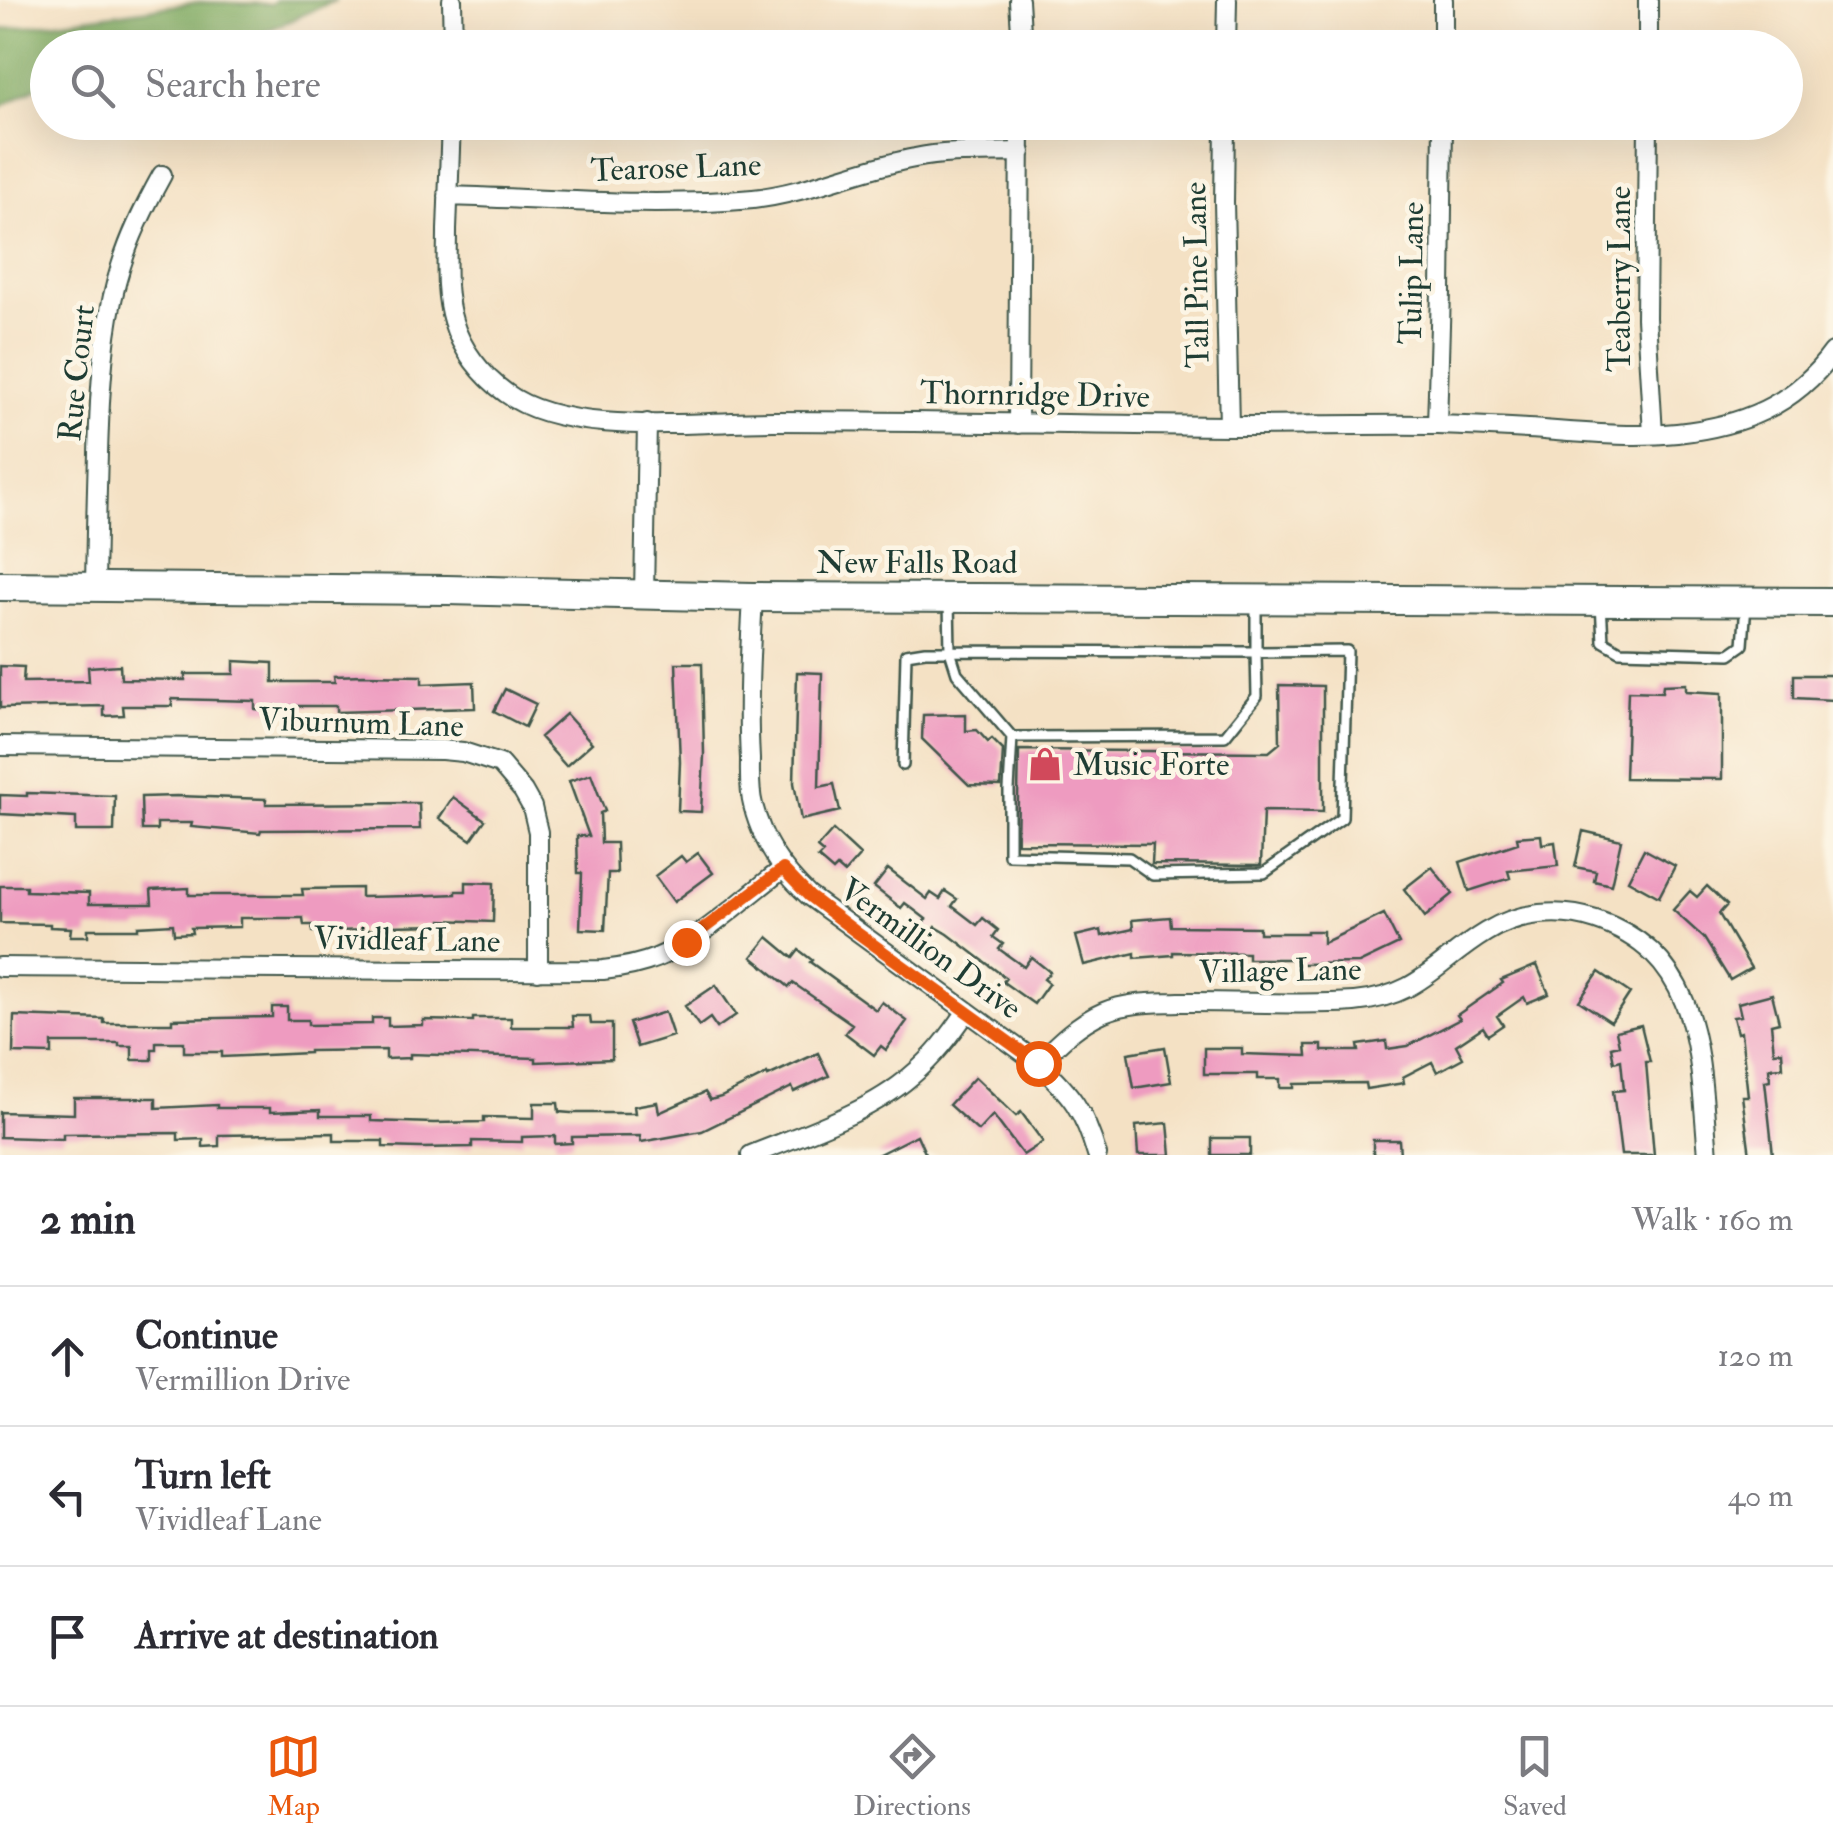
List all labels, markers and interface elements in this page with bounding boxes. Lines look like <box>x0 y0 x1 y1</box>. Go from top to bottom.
search box <box>30 30 1803 140</box>
icon: search <box>65 58 120 113</box>
text: Search here <box>145 61 321 109</box>
street label: Tearose Lane <box>590 145 762 191</box>
street label: Tall Pine Lane <box>1175 181 1219 369</box>
street label: Teaberry Lane <box>1600 186 1640 372</box>
street label: Tulip Lane <box>1391 201 1433 345</box>
street label: Rue Court <box>50 303 104 443</box>
street label: Thornridge Drive <box>920 373 1150 417</box>
street label: New Falls Road <box>816 543 1018 583</box>
street label: Viburnum Lane <box>258 699 464 747</box>
shop icon: Music Forte <box>1026 745 1064 783</box>
place label: Music Forte <box>1073 745 1229 785</box>
street label: Vermillion Drive <box>832 869 1029 1028</box>
street label: Vividleaf Lane <box>313 918 501 962</box>
route end <box>664 920 710 966</box>
street label: Village Lane <box>1198 950 1362 992</box>
route start <box>1016 1041 1062 1087</box>
text: 2 min <box>40 1194 136 1246</box>
text: Walk · 160 m <box>1631 1200 1793 1240</box>
text: Continue <box>135 1312 278 1360</box>
icon: ahead <box>40 1329 95 1384</box>
text: 120 m <box>1717 1336 1793 1376</box>
text: Vermillion Drive <box>135 1360 350 1400</box>
text: Turn left <box>135 1452 271 1500</box>
icon: left <box>40 1469 95 1524</box>
text: 40 m <box>1728 1476 1793 1516</box>
text: Vividleaf Lane <box>135 1500 322 1540</box>
icon: arrive <box>40 1609 95 1664</box>
text: Arrive at destination <box>135 1612 439 1660</box>
tab: Map <box>266 1729 321 1824</box>
tab: Directions <box>853 1729 971 1824</box>
tab: Saved <box>1503 1729 1567 1824</box>

